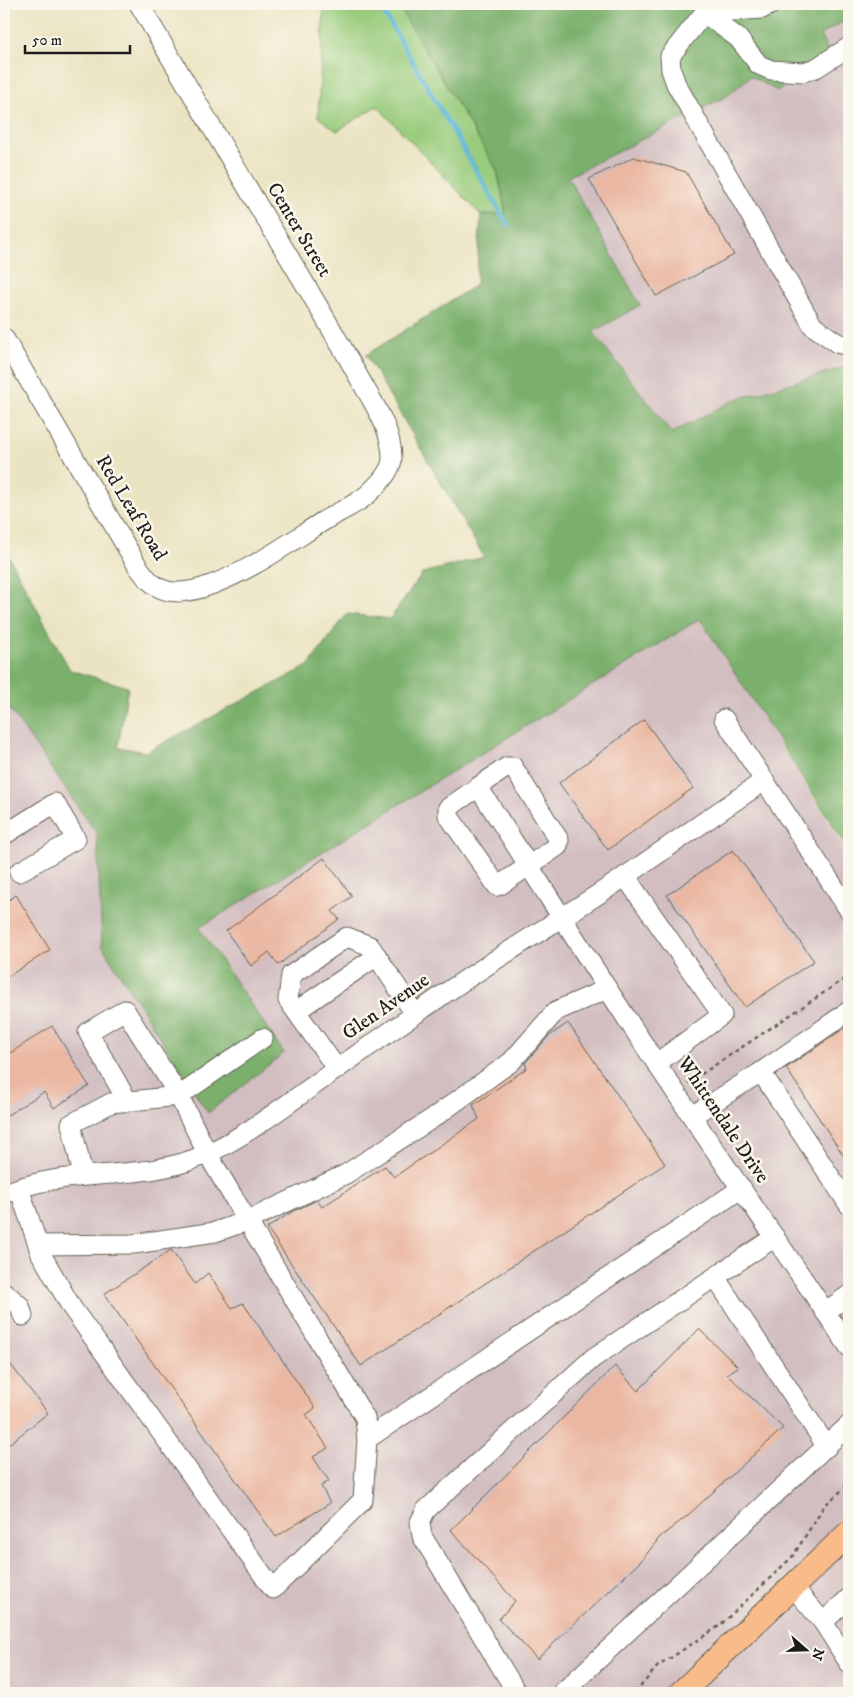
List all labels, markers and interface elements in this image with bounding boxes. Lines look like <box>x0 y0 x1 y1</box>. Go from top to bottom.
scale bar <box>25 22 130 54</box>
text: 50 m <box>32 31 62 50</box>
street label: Center Street <box>261 178 337 282</box>
street label: Red Leaf Road <box>90 451 172 565</box>
street label: Glen Avenue <box>338 968 434 1046</box>
street label: Whittendale Drive <box>671 1051 775 1188</box>
north arrow <box>780 1624 830 1674</box>
text: N <box>807 1646 828 1663</box>

